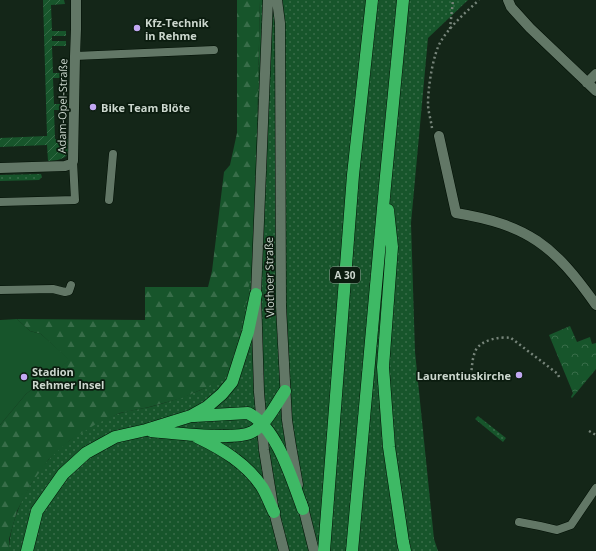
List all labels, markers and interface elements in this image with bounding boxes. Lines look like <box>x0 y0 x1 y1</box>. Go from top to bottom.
place label: Kfz-Technik in Rehme <box>145 15 209 43</box>
marker: Kfz-Technik in Rehme <box>132 23 142 33</box>
street label: Adam-Opel-Straße <box>54 58 70 154</box>
place label: Bike Team Blöte <box>101 100 190 115</box>
marker: Bike Team Blöte <box>88 102 98 112</box>
street label: Vlothoer Straße <box>261 237 277 317</box>
road number: A 30 <box>330 267 360 283</box>
place label: Stadion Rehmer Insel <box>32 364 104 392</box>
place label: Laurentiuskirche <box>417 368 511 383</box>
marker: Laurentiuskirche <box>514 370 524 380</box>
marker: Stadion Rehmer Insel <box>19 372 29 382</box>

